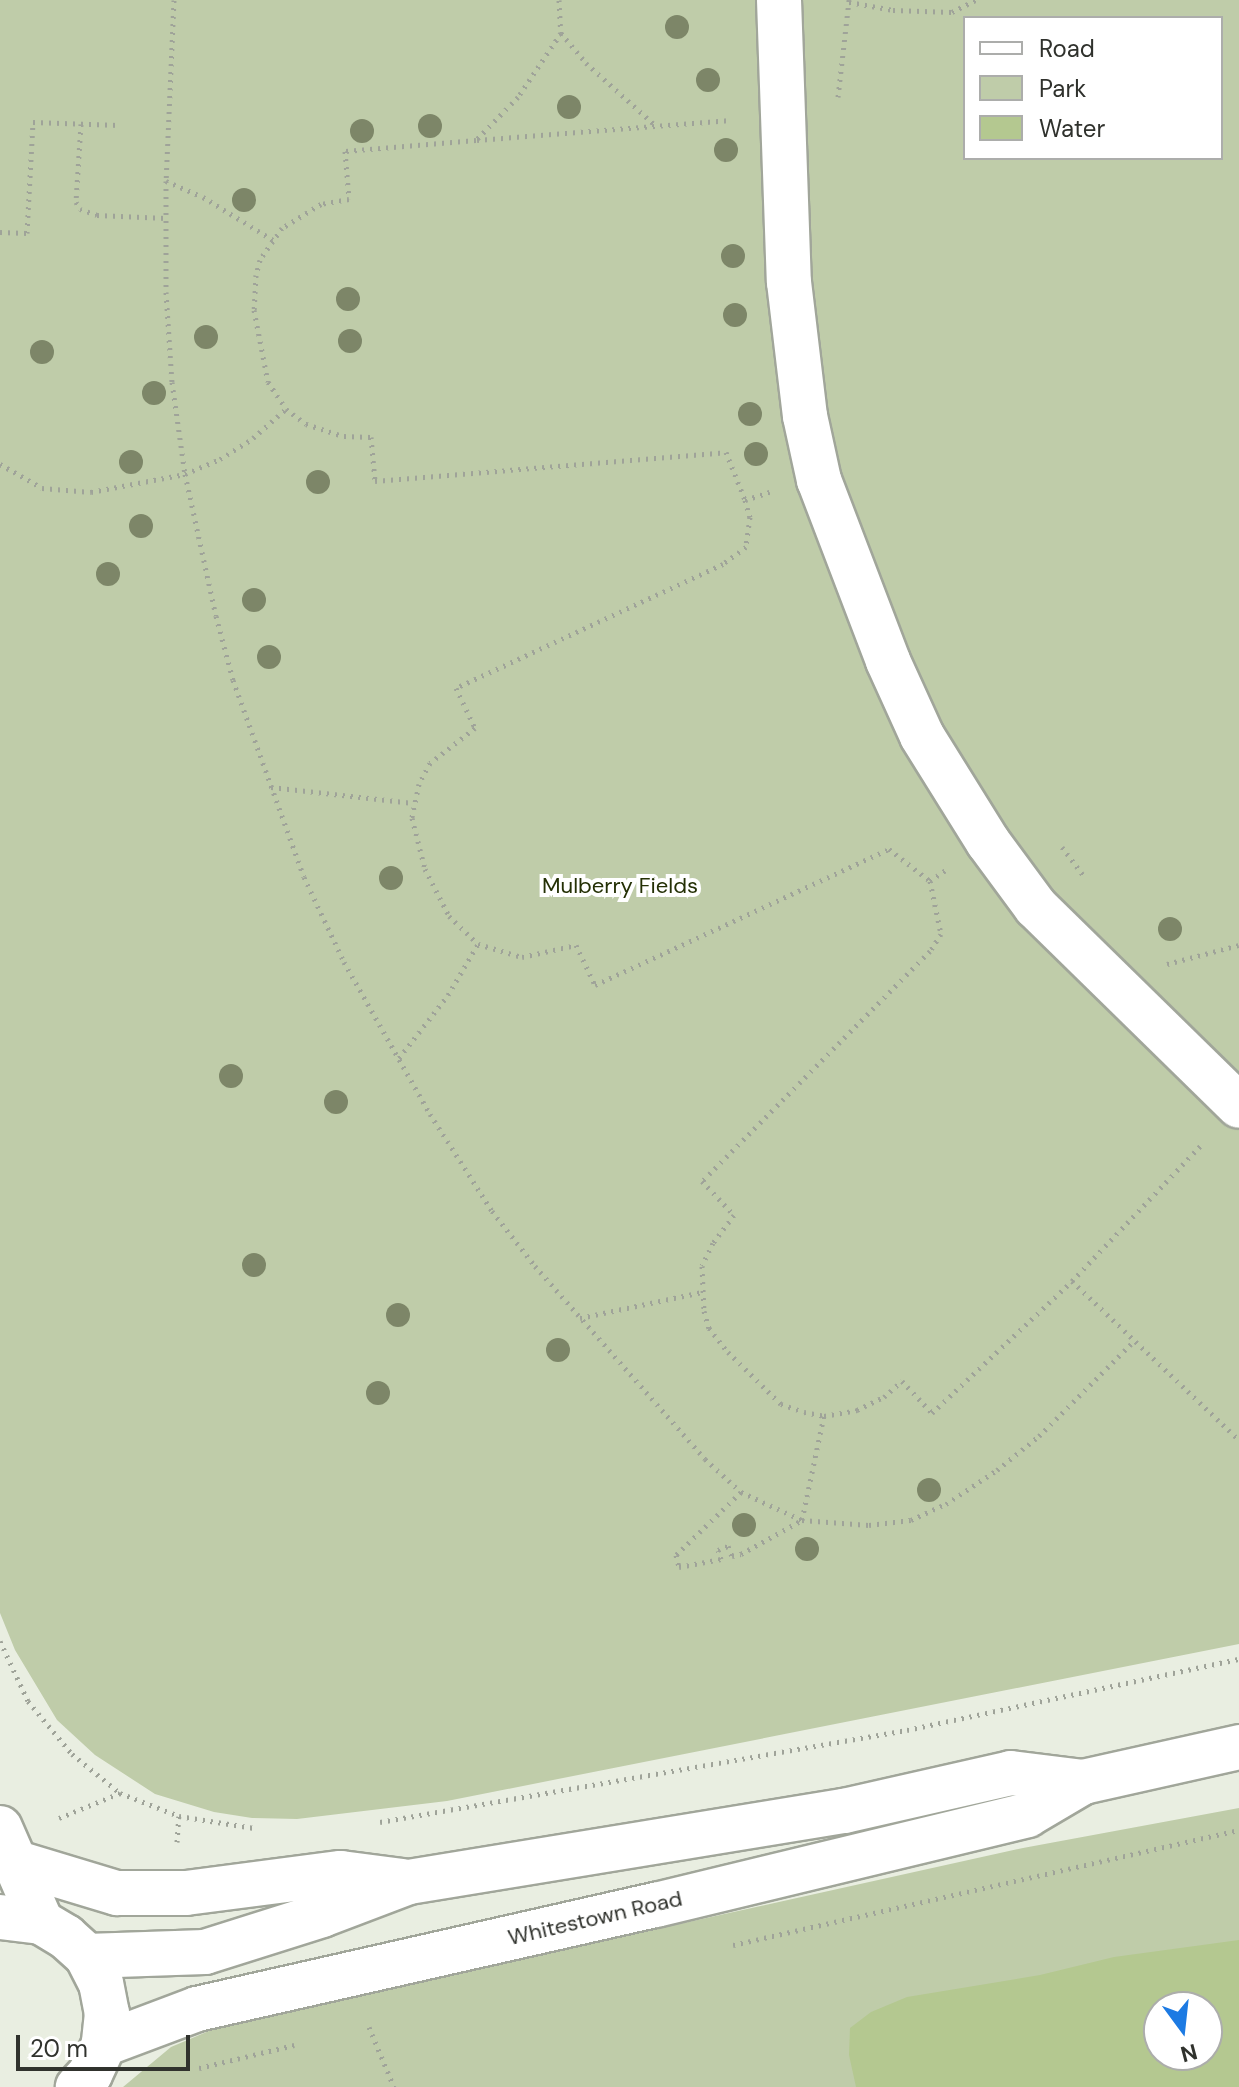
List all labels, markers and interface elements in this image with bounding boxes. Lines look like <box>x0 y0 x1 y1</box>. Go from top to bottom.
legend <box>963 16 1223 160</box>
text: Road <box>1039 33 1095 64</box>
text: Park <box>1039 73 1086 104</box>
text: Water <box>1039 113 1105 144</box>
park label: Mulberry Fields <box>542 873 698 899</box>
street label: Whitestown Road <box>505 1885 685 1951</box>
north arrow <box>1143 1991 1223 2071</box>
scale bar <box>20 2019 194 2069</box>
text: 20 m <box>30 2033 88 2064</box>
text: N <box>1177 2037 1200 2069</box>

